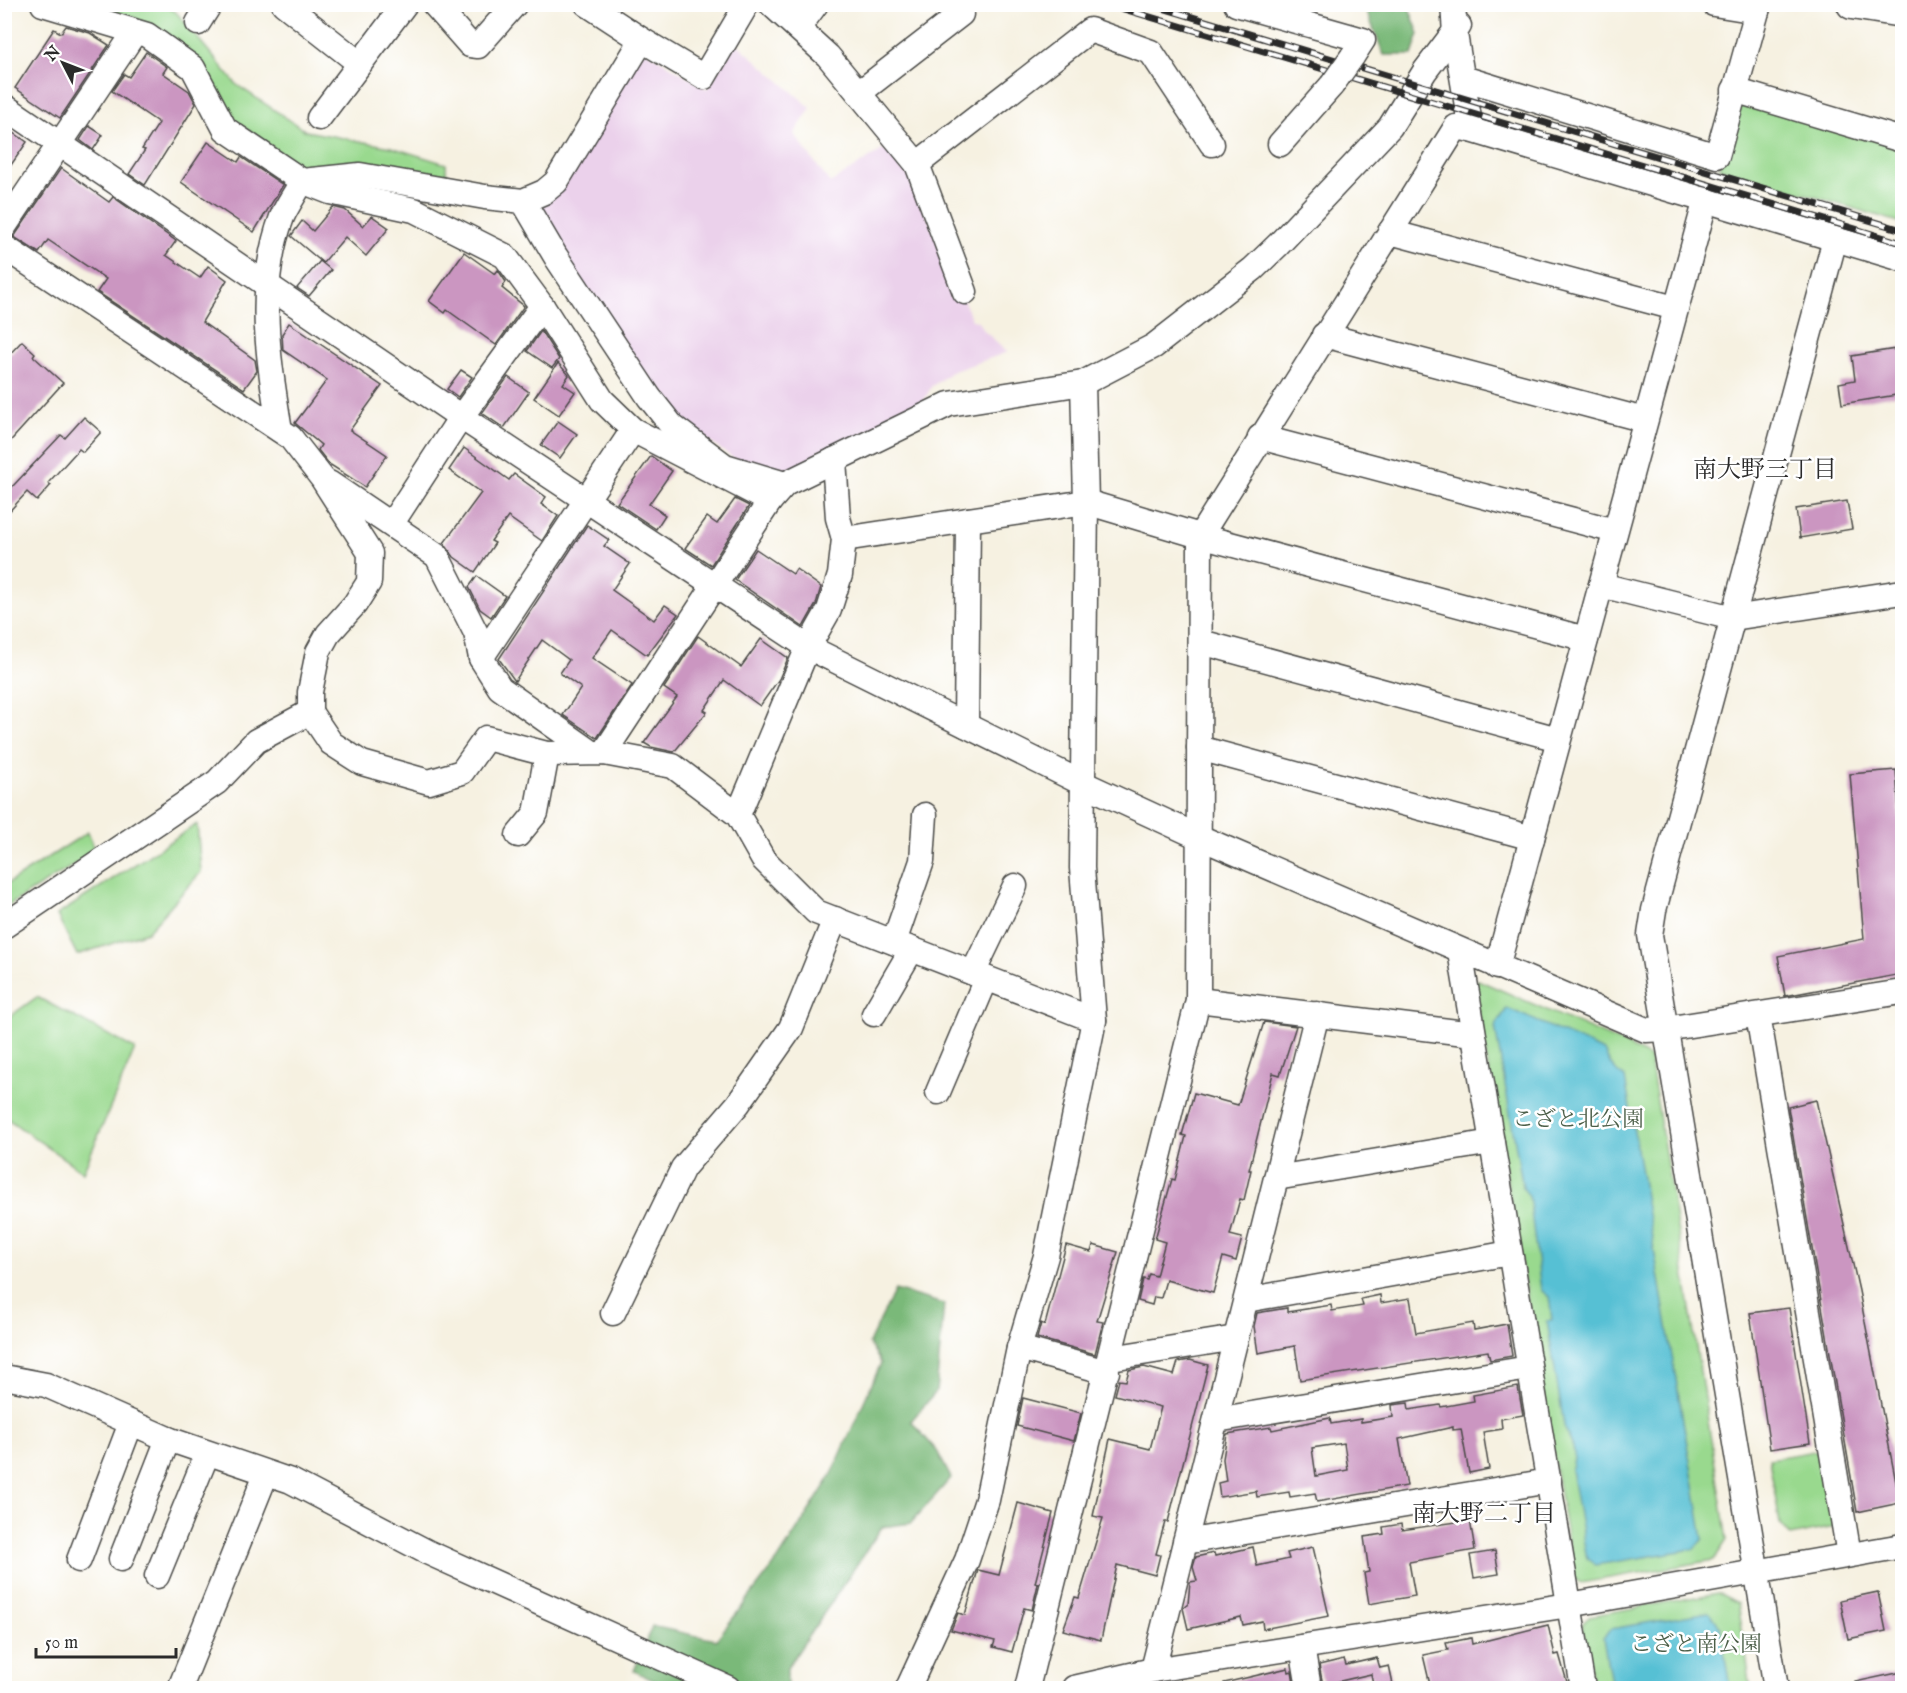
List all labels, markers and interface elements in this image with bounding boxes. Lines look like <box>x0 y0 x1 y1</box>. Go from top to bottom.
north arrow <box>33 33 93 93</box>
text: N <box>41 42 66 67</box>
district label: 南大野三丁目 <box>1693 455 1837 486</box>
park label: こざと北公園 <box>1512 1106 1644 1134</box>
district label: 南大野二丁目 <box>1412 1499 1556 1530</box>
scale bar <box>36 1621 176 1659</box>
park label: こざと南公園 <box>1630 1631 1762 1659</box>
text: 50 m <box>45 1632 78 1655</box>

